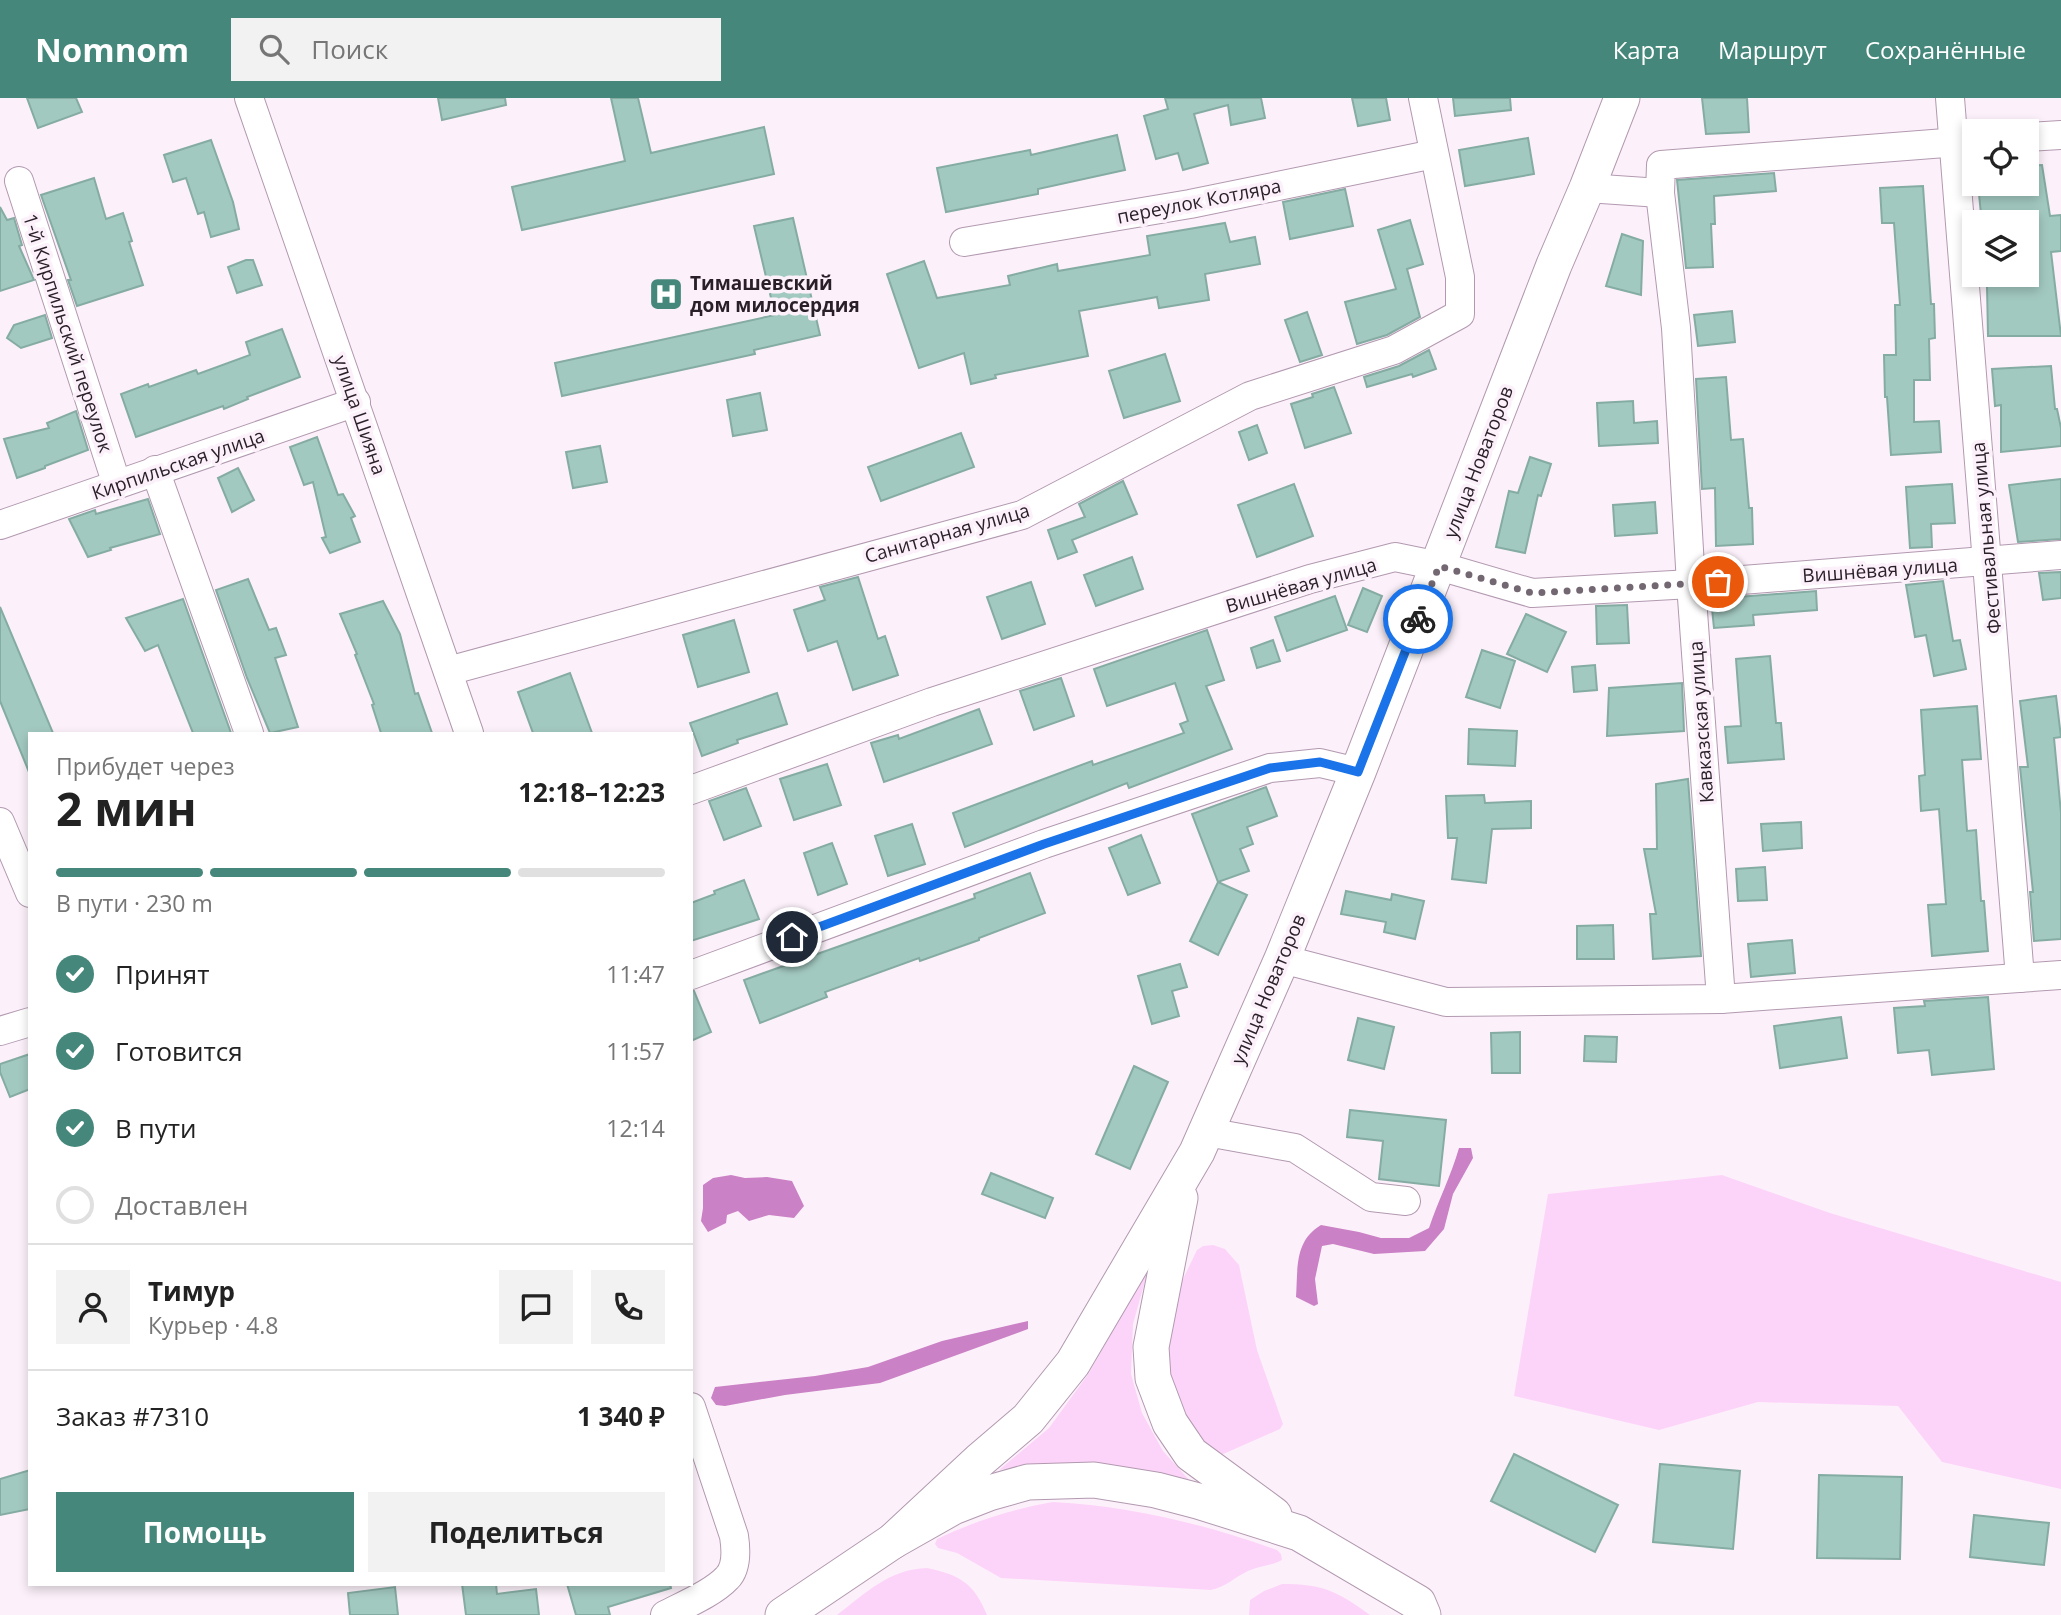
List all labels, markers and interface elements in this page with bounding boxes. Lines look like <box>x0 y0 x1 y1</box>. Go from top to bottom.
search box <box>231 18 721 81</box>
text: Nomnom <box>35 27 189 72</box>
icon: search <box>255 30 293 68</box>
text: Поиск <box>311 31 388 67</box>
text: Карта <box>1613 33 1680 66</box>
text: Маршрут <box>1718 33 1827 66</box>
text: Сохранённые <box>1865 33 2026 66</box>
map controls <box>1962 119 2039 287</box>
button: locate <box>1962 119 2039 196</box>
street label: переулок Котляра <box>1115 172 1283 230</box>
street label: 1-й Кирпильский переулок <box>17 210 119 456</box>
button: layers <box>1962 210 2039 287</box>
place label: Тимашевский дом милосердия <box>690 270 860 318</box>
hospital icon: Тимашевский дом милосердия <box>647 275 685 313</box>
street label: улица Шияна <box>327 352 393 478</box>
street label: улица Новаторов <box>1437 382 1519 542</box>
street label: Кирпильская улица <box>88 422 268 506</box>
street label: Фестивальная улица <box>1965 441 2007 635</box>
street label: Санитарная улица <box>861 497 1033 569</box>
street label: Вишнёвая улица <box>1223 551 1379 619</box>
pin <box>1688 552 1748 612</box>
street label: Вишнёвая улица <box>1801 552 1959 588</box>
icon: bag <box>1699 563 1737 601</box>
courier <box>1383 584 1453 654</box>
icon: bike <box>1399 600 1437 638</box>
street label: Кавказская улица <box>1682 640 1720 804</box>
text: Прибудет через <box>56 750 235 782</box>
text: 12:18–12:23 <box>518 774 665 810</box>
text: 2 мин <box>56 777 197 839</box>
text: В пути · 230 m <box>56 887 213 919</box>
pin <box>762 907 822 967</box>
street label: улица Новаторов <box>1225 910 1311 1068</box>
icon: home <box>773 918 811 956</box>
icon: check <box>56 955 94 993</box>
text: Принят <box>115 956 209 992</box>
text: 11:47 <box>606 958 665 990</box>
icon: check <box>56 1032 94 1070</box>
text: Готовится <box>115 1033 243 1069</box>
text: 11:57 <box>606 1035 665 1067</box>
icon: check <box>56 1109 94 1147</box>
text: В пути <box>115 1110 196 1146</box>
text: 12:14 <box>606 1112 665 1144</box>
text: Доставлен <box>115 1187 248 1223</box>
button: person <box>56 1270 130 1344</box>
button: chat <box>499 1270 573 1344</box>
button: phone <box>591 1270 665 1344</box>
text: Тимур <box>148 1273 235 1309</box>
text: Курьер · 4.8 <box>148 1309 279 1341</box>
text: Заказ #7310 <box>56 1398 209 1434</box>
text: 1 340 ₽ <box>577 1398 665 1434</box>
button: Помощь <box>56 1492 354 1572</box>
button: Поделиться <box>368 1492 665 1572</box>

